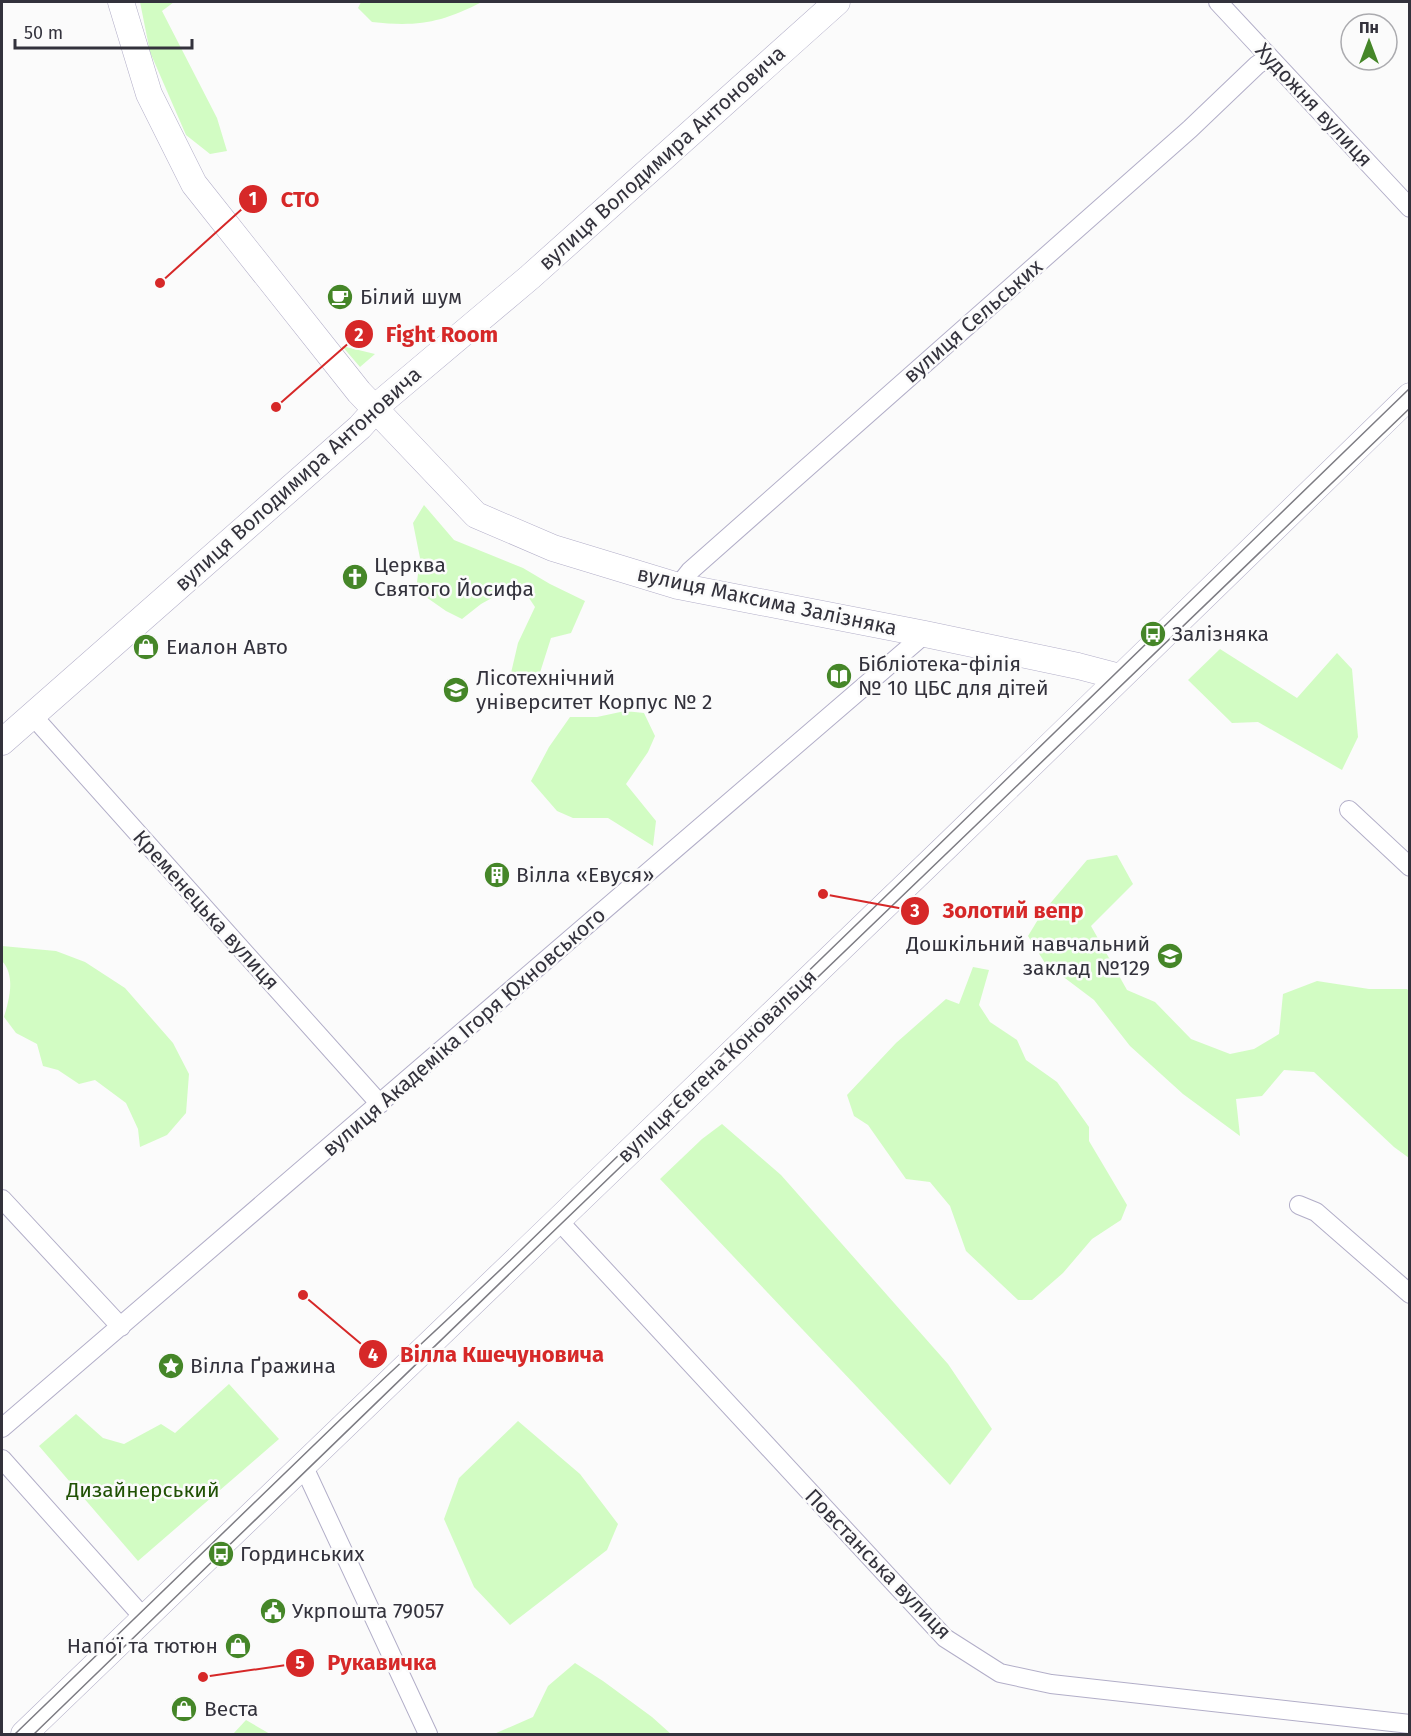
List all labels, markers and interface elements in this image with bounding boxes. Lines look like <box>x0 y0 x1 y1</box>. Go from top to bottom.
scale bar <box>15 12 192 50</box>
north arrow <box>1339 12 1399 72</box>
text: Пн <box>1359 18 1379 37</box>
text: 50 m <box>24 22 63 44</box>
street label: Художня вулиця <box>1250 38 1378 172</box>
street label: вулиця Володимира Антоновича <box>533 40 791 276</box>
callout: СТО <box>238 179 331 219</box>
text: СТО <box>281 186 319 213</box>
text: 1 <box>249 188 257 210</box>
street label: вулиця Сельських <box>898 253 1048 388</box>
cafe icon: Білий шум <box>325 282 355 312</box>
place label: Білий шум <box>360 284 462 310</box>
callout: Fight Room <box>344 314 510 354</box>
text: Fight Room <box>386 321 498 348</box>
text: 2 <box>354 324 364 346</box>
street label: вулиця Володимира Антоновича <box>169 361 427 597</box>
place label: Церква Святого Йосифа <box>374 552 534 602</box>
street label: вулиця Максима Залізняка <box>635 561 899 641</box>
church icon: Церква Святого Йосифа <box>340 562 370 592</box>
bus stop icon: Залізняка <box>1138 619 1168 649</box>
place label: Залізняка <box>1172 621 1269 647</box>
shop icon: Еиалон Авто <box>131 632 161 662</box>
place label: Еиалон Авто <box>166 634 288 660</box>
place label: Бібліотека-філія № 10 ЦБС для дітей <box>858 651 1049 701</box>
library icon: Бібліотека-філія № 10 ЦБС для дітей <box>824 661 854 691</box>
place label: Лісотехнічний університет Корпус № 2 <box>476 665 713 715</box>
school or university icon: Лісотехнічний університет Корпус № 2 <box>441 675 471 705</box>
street label: Кременецька вулиця <box>127 825 285 995</box>
building icon: Вілла «Евуся» <box>482 860 512 890</box>
place label: Вілла «Евуся» <box>516 862 654 888</box>
callout: Золотий вепр <box>900 891 1095 931</box>
text: Золотий вепр <box>941 897 1084 924</box>
text: 3 <box>909 900 920 922</box>
street label: вулиця Академіка Ігоря Юхновського <box>317 902 611 1162</box>
place label: Дошкільний навчальний заклад №129 <box>905 931 1150 981</box>
school or university icon: Дошкільний навчальний заклад №129 <box>1155 941 1185 971</box>
street label: вулиця Євгена Коновальця <box>612 964 822 1168</box>
callout: Вілла Кшечуновича <box>358 1334 615 1374</box>
text: Вілла Кшечуновича <box>400 1341 604 1368</box>
text: 4 <box>368 1344 378 1366</box>
place icon: Вілла Ґражина <box>156 1351 186 1381</box>
place label: Вілла Ґражина <box>190 1353 336 1379</box>
park label: Дизайнерський <box>65 1477 220 1503</box>
street label: Повстанська вулиця <box>799 1483 957 1645</box>
bus stop icon: Гординських <box>206 1539 236 1569</box>
place label: Гординських <box>240 1541 365 1567</box>
public building icon: Укрпошта 79057 <box>258 1596 288 1626</box>
place label: Укрпошта 79057 <box>292 1598 444 1624</box>
shop icon: Напої та тютюн <box>223 1631 253 1661</box>
place label: Напої та тютюн <box>67 1633 218 1659</box>
callout: Рукавичка <box>285 1643 448 1683</box>
text: Рукавичка <box>327 1649 437 1676</box>
text: 5 <box>295 1652 305 1674</box>
shop icon: Веста <box>169 1694 199 1724</box>
place label: Веста <box>204 1696 258 1722</box>

